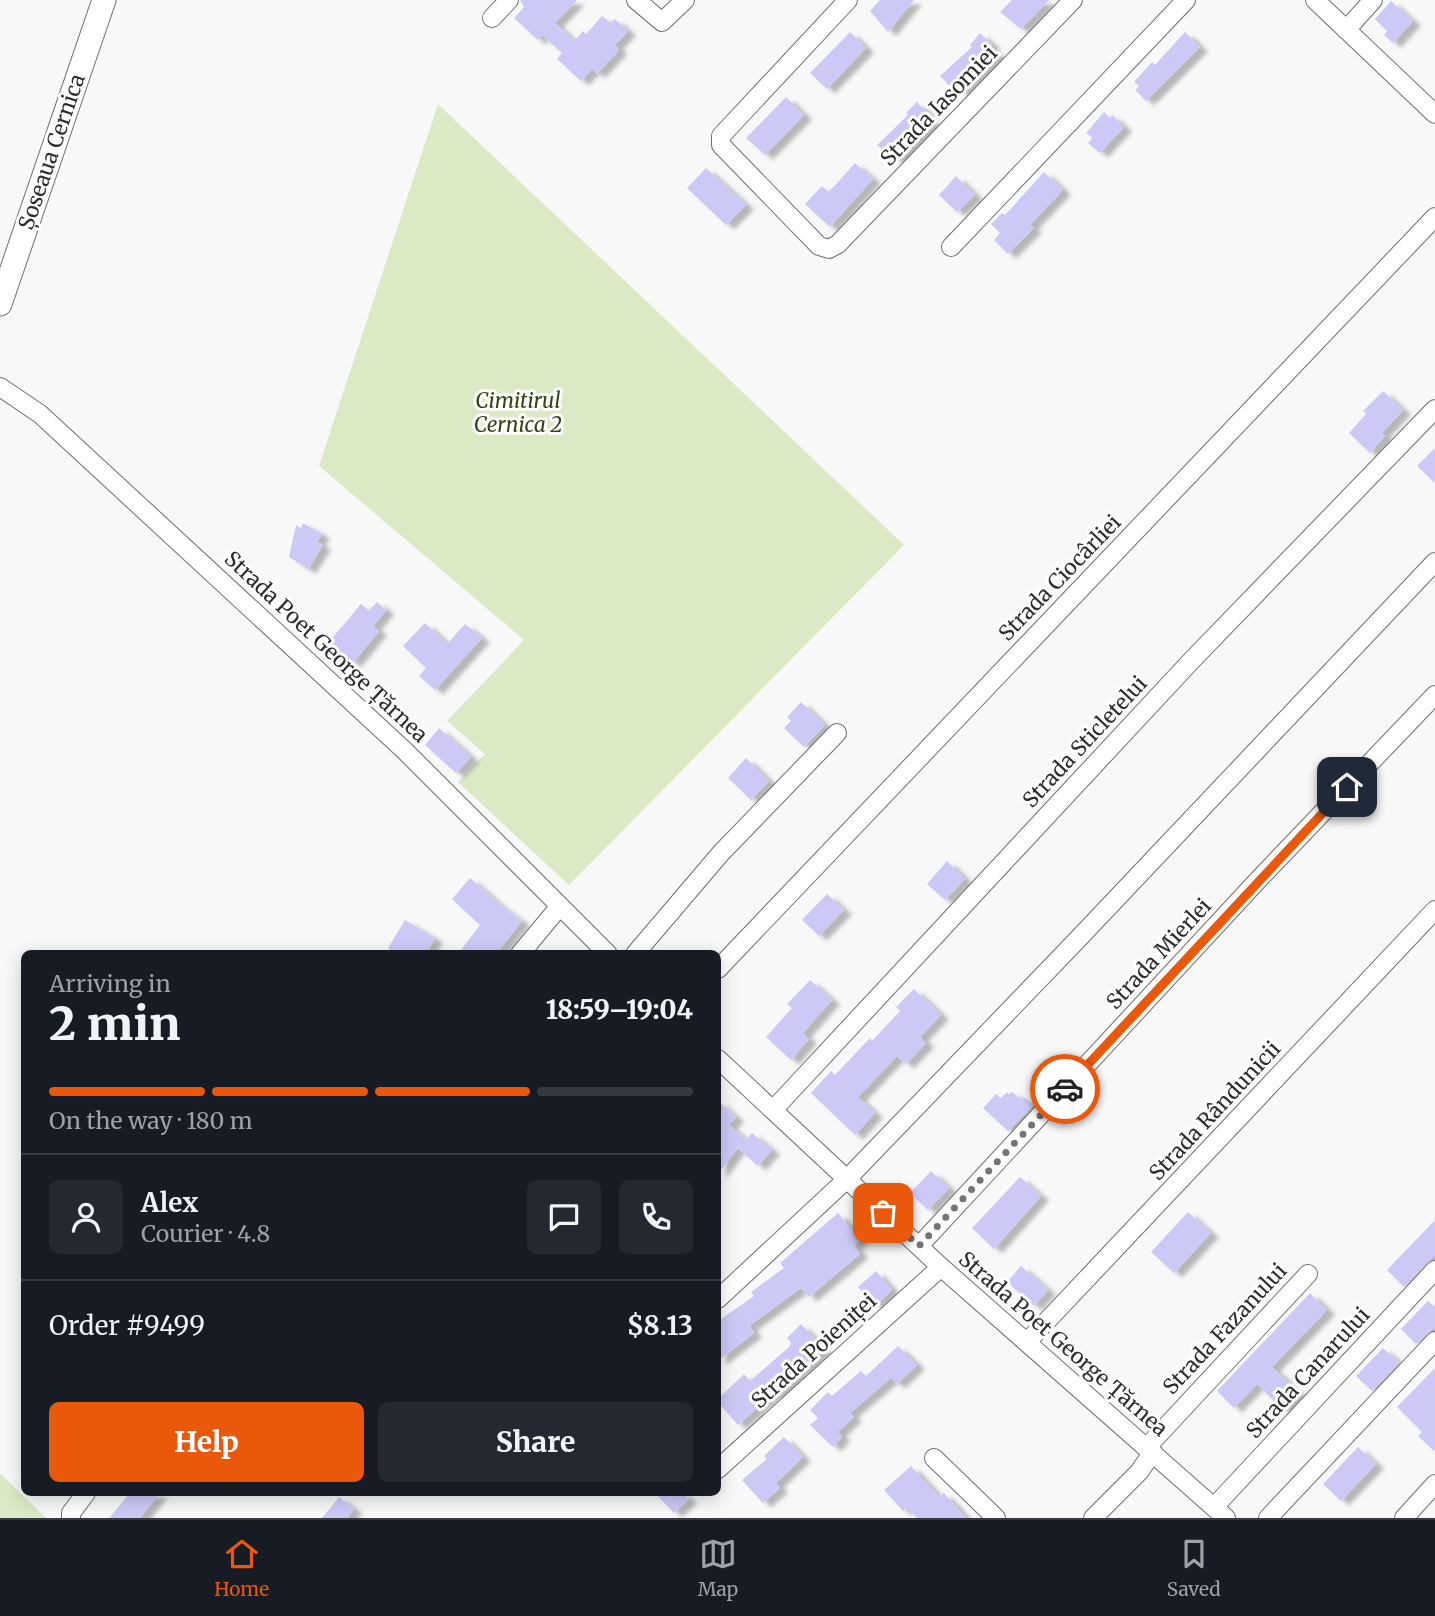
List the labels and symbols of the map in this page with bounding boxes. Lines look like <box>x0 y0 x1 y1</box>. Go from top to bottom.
street label: Strada Iasomiei <box>874 40 1003 172</box>
street label: Șoseaua Cernica <box>12 70 91 233</box>
park label: Cimitirul Cernica 2 <box>474 387 562 438</box>
street label: Strada Ciocârliei <box>993 509 1127 646</box>
street label: Strada Poet George Țărnea <box>219 545 434 748</box>
street label: Strada Sticletelui <box>1017 670 1153 813</box>
pin <box>1317 757 1377 817</box>
street label: Strada Mierlei <box>1100 892 1217 1015</box>
street label: Strada Rândunicii <box>1143 1035 1286 1186</box>
courier <box>1030 1054 1100 1124</box>
pin <box>853 1183 913 1243</box>
street label: Strada Poet George Țărnea <box>953 1245 1173 1442</box>
street label: Strada Fazanului <box>1157 1257 1292 1400</box>
street label: Strada Poieniței <box>745 1287 882 1414</box>
street label: Strada Canarului <box>1240 1301 1375 1444</box>

